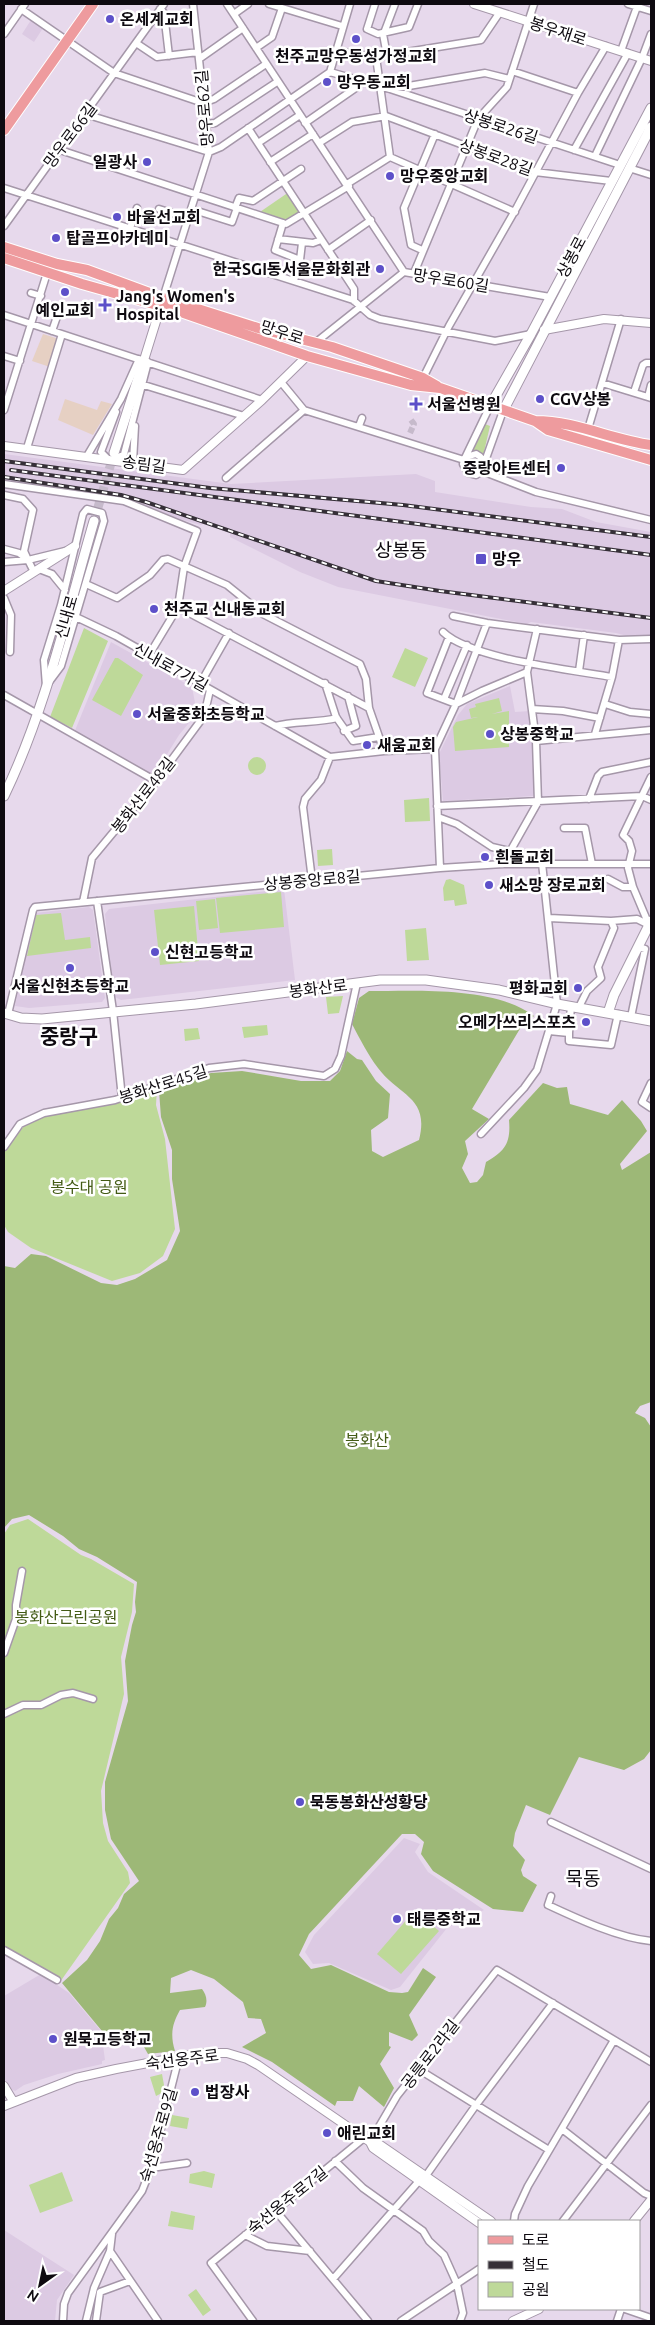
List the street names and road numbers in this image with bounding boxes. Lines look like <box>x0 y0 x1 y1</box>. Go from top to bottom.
street label: 봉우재로 <box>527 13 589 49</box>
street label: 망우로62길 <box>192 69 216 147</box>
street label: 망우로66길 <box>40 99 100 171</box>
street label: 상봉로26길 <box>462 106 540 146</box>
street label: 상봉로28길 <box>457 135 535 179</box>
street label: 상봉로 <box>553 233 589 281</box>
street label: 망우로60길 <box>412 265 490 295</box>
street label: 망우로 <box>258 317 306 347</box>
street label: 송림길 <box>121 452 167 476</box>
street label: 신내로 <box>51 593 81 641</box>
street label: 신내로7가길 <box>131 639 211 695</box>
street label: 봉화산로48길 <box>108 753 178 837</box>
street label: 상봉중앙로8길 <box>263 867 361 893</box>
street label: 봉화산로 <box>288 975 349 1001</box>
street label: 봉화산로45길 <box>117 1061 209 1107</box>
street label: 공릉로2라길 <box>397 2016 463 2092</box>
street label: 숙선옹주로 <box>144 2046 220 2072</box>
street label: 숙선옹주로9길 <box>136 2086 180 2184</box>
street label: 숙선옹주로7길 <box>244 2162 330 2238</box>

